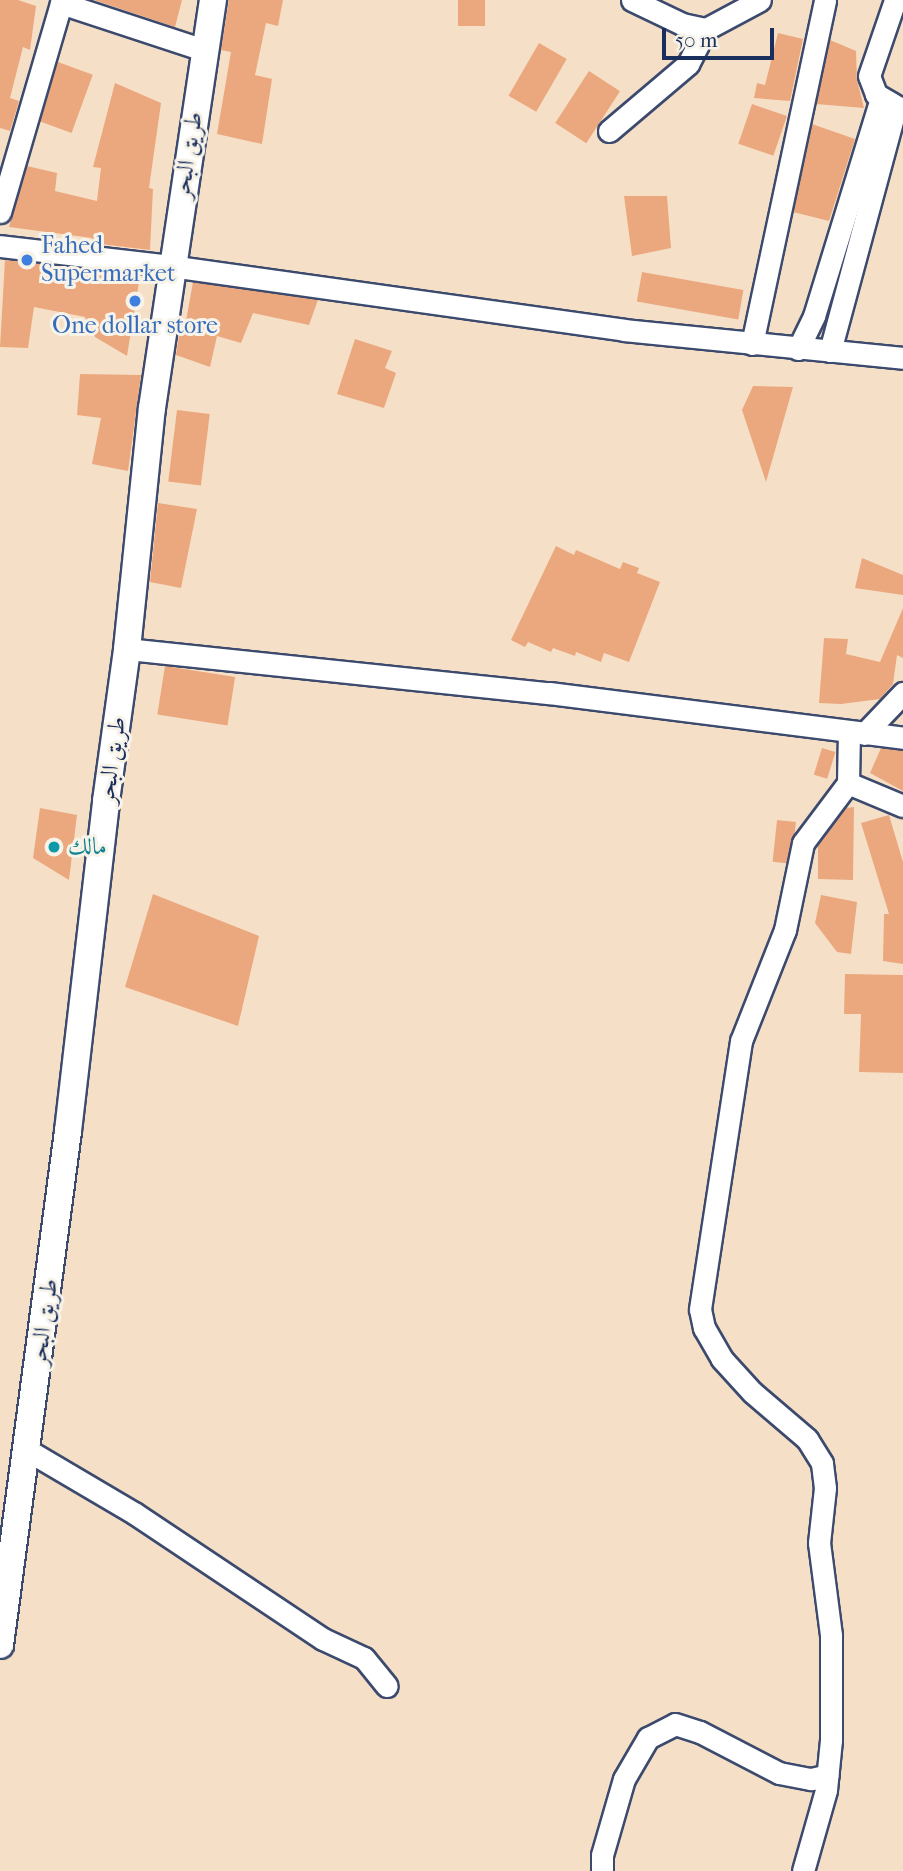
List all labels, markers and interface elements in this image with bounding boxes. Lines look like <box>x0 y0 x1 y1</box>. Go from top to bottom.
scale bar <box>665 14 777 58</box>
text: 50 m <box>675 28 718 52</box>
street label: طريق البحر <box>167 110 209 200</box>
place label: Fahed Supermarket <box>41 232 175 288</box>
marker: Fahed Supermarket <box>19 252 35 268</box>
marker: One dollar store <box>127 293 143 309</box>
place label: One dollar store <box>52 312 218 340</box>
street label: طريق البحر <box>92 715 132 805</box>
place label: مالك <box>68 833 107 861</box>
marker: مالك <box>46 839 62 855</box>
street label: طريق البحر <box>24 1277 64 1367</box>

